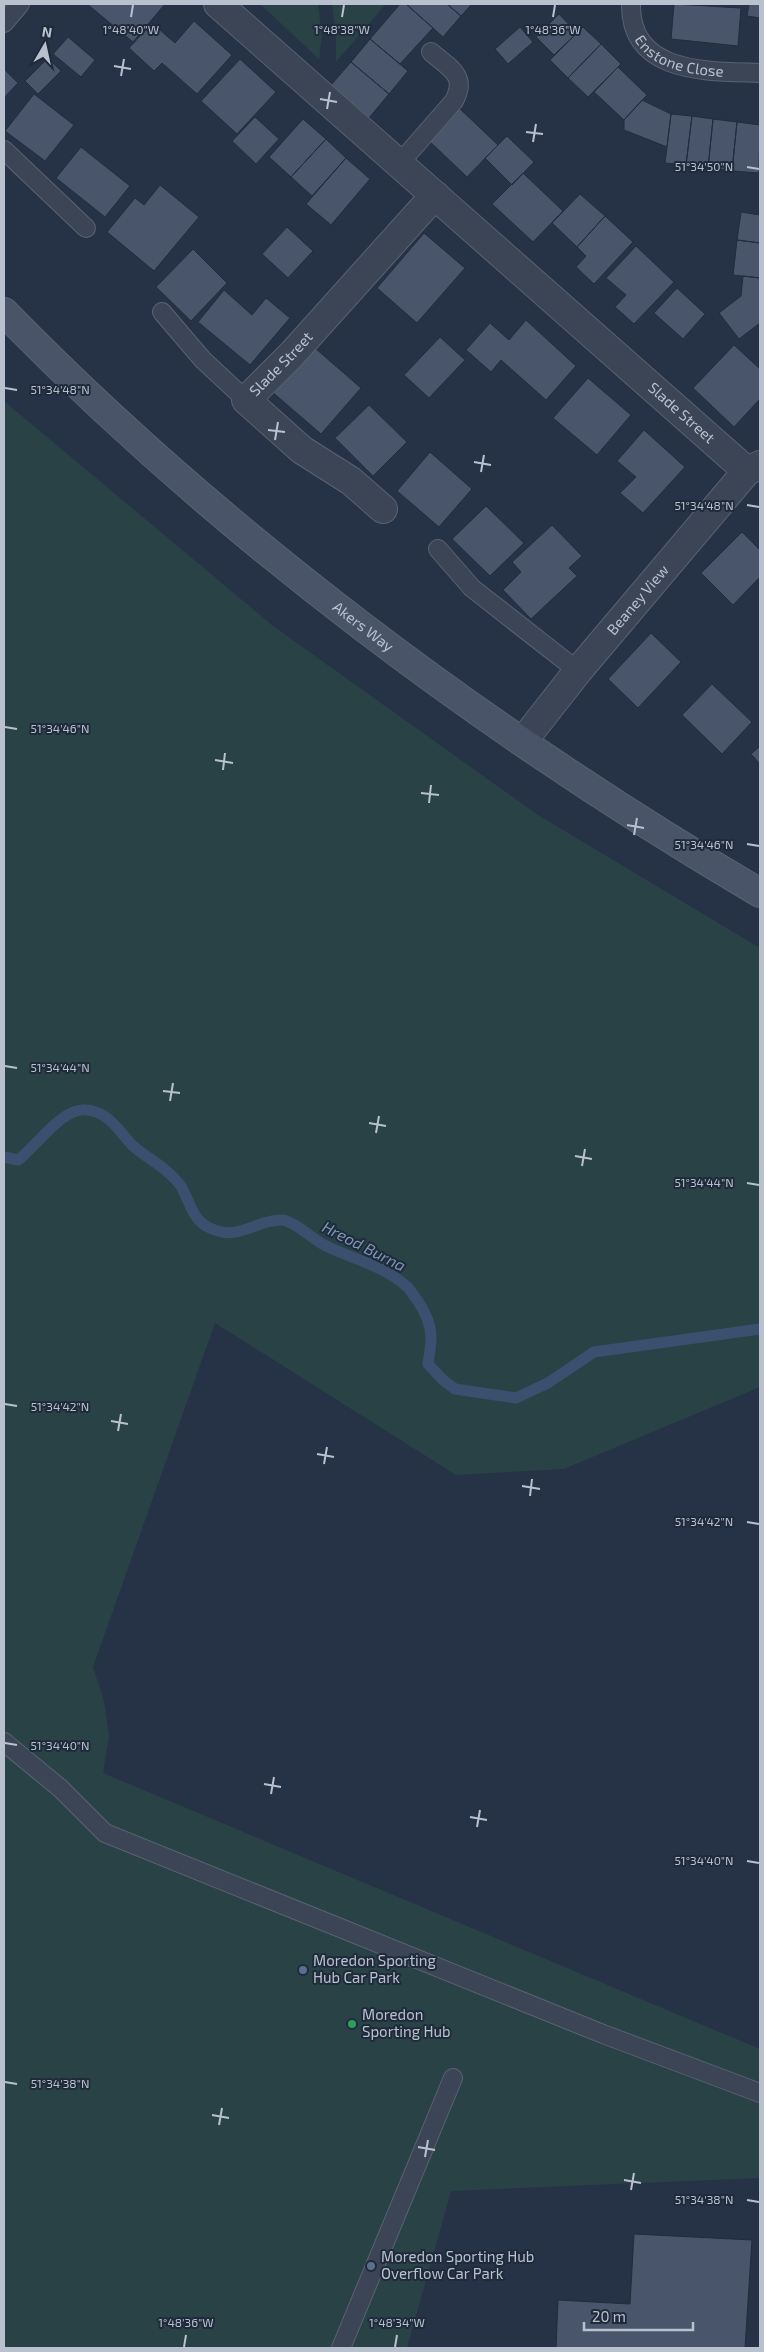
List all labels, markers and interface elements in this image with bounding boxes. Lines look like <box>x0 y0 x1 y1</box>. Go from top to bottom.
north arrow <box>20 20 70 70</box>
text: N <box>41 22 53 41</box>
text: 1°48'40"W <box>103 22 159 36</box>
text: 1°48'38"W <box>314 22 370 36</box>
text: 1°48'36"W <box>525 22 581 36</box>
street label: Enstone Close <box>631 31 724 80</box>
text: 51°34'50"N <box>675 159 733 173</box>
street label: Slade Street <box>245 327 316 399</box>
street label: Slade Street <box>645 378 719 447</box>
text: 51°34'48"N <box>30 382 90 396</box>
text: 51°34'48"N <box>674 498 734 512</box>
street label: Beaney View <box>603 561 672 638</box>
street label: Akers Way <box>330 597 398 655</box>
text: 51°34'46"N <box>31 721 89 735</box>
text: 51°34'46"N <box>675 837 733 851</box>
text: 51°34'44"N <box>30 1060 90 1074</box>
text: 51°34'44"N <box>674 1175 734 1189</box>
water label: Hreod Burna <box>319 1216 409 1275</box>
text: 51°34'42"N <box>31 1399 89 1413</box>
text: 51°34'42"N <box>675 1514 733 1528</box>
text: 51°34'40"N <box>30 1738 90 1752</box>
text: 51°34'40"N <box>674 1853 734 1867</box>
place label: Moredon Sporting Hub Car Park <box>313 1951 437 1986</box>
marker: Moredon Sporting Hub Car Park <box>297 1964 309 1976</box>
place label: Moredon Sporting Hub <box>362 2005 451 2040</box>
marker: Moredon Sporting Hub <box>346 2018 358 2030</box>
text: 51°34'38"N <box>31 2076 89 2090</box>
text: 51°34'38"N <box>675 2192 733 2206</box>
place label: Moredon Sporting Hub Overflow Car Park <box>381 2247 534 2282</box>
marker: Moredon Sporting Hub Overflow Car Park <box>365 2260 377 2272</box>
scale bar <box>584 2300 693 2332</box>
text: 20 m <box>592 2307 626 2325</box>
text: 1°48'36"W <box>158 2315 214 2329</box>
text: 1°48'34"W <box>369 2315 425 2329</box>

